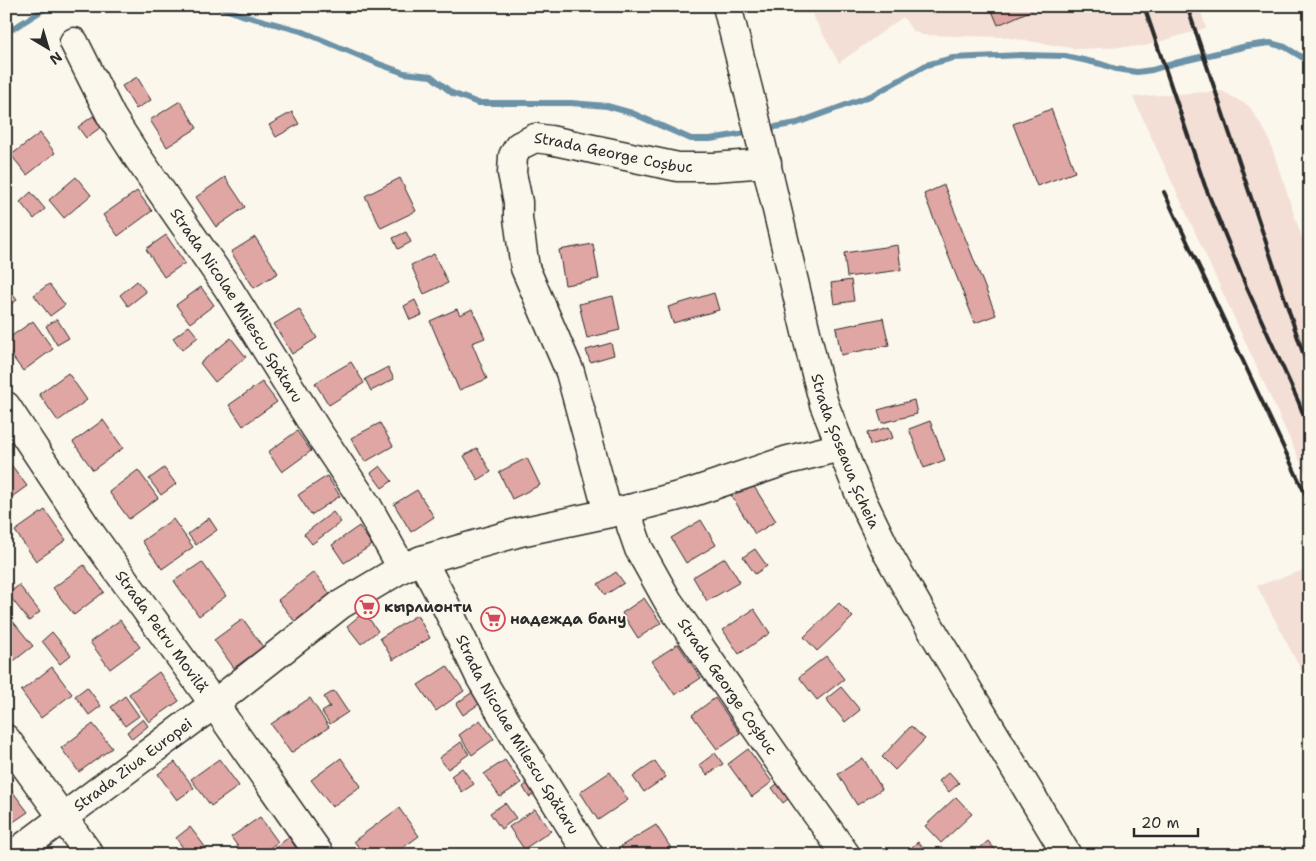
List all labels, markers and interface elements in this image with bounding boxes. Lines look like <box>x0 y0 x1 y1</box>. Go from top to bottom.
north arrow <box>22 22 72 72</box>
text: N <box>46 48 66 69</box>
street label: Strada George Coșbuc <box>533 128 693 177</box>
street label: Strada Nicolae Milescu Spătaru <box>166 204 307 407</box>
street label: Strada Șoseaua Șcheia <box>806 371 885 532</box>
street label: Strada Petru Movilă <box>111 566 213 697</box>
supermarket icon: кырлионти <box>354 594 380 620</box>
place label: кырлионти <box>384 597 473 617</box>
supermarket icon: надежда бану <box>480 606 506 632</box>
place label: надежда бану <box>510 609 626 629</box>
street label: Strada George Coșbuc <box>673 614 782 759</box>
street label: Strada Nicolae Milescu Spătaru <box>451 631 584 838</box>
street label: Strada Ziua Europei <box>69 714 196 816</box>
scale bar <box>1134 806 1197 838</box>
text: 20 m <box>1141 813 1180 833</box>

